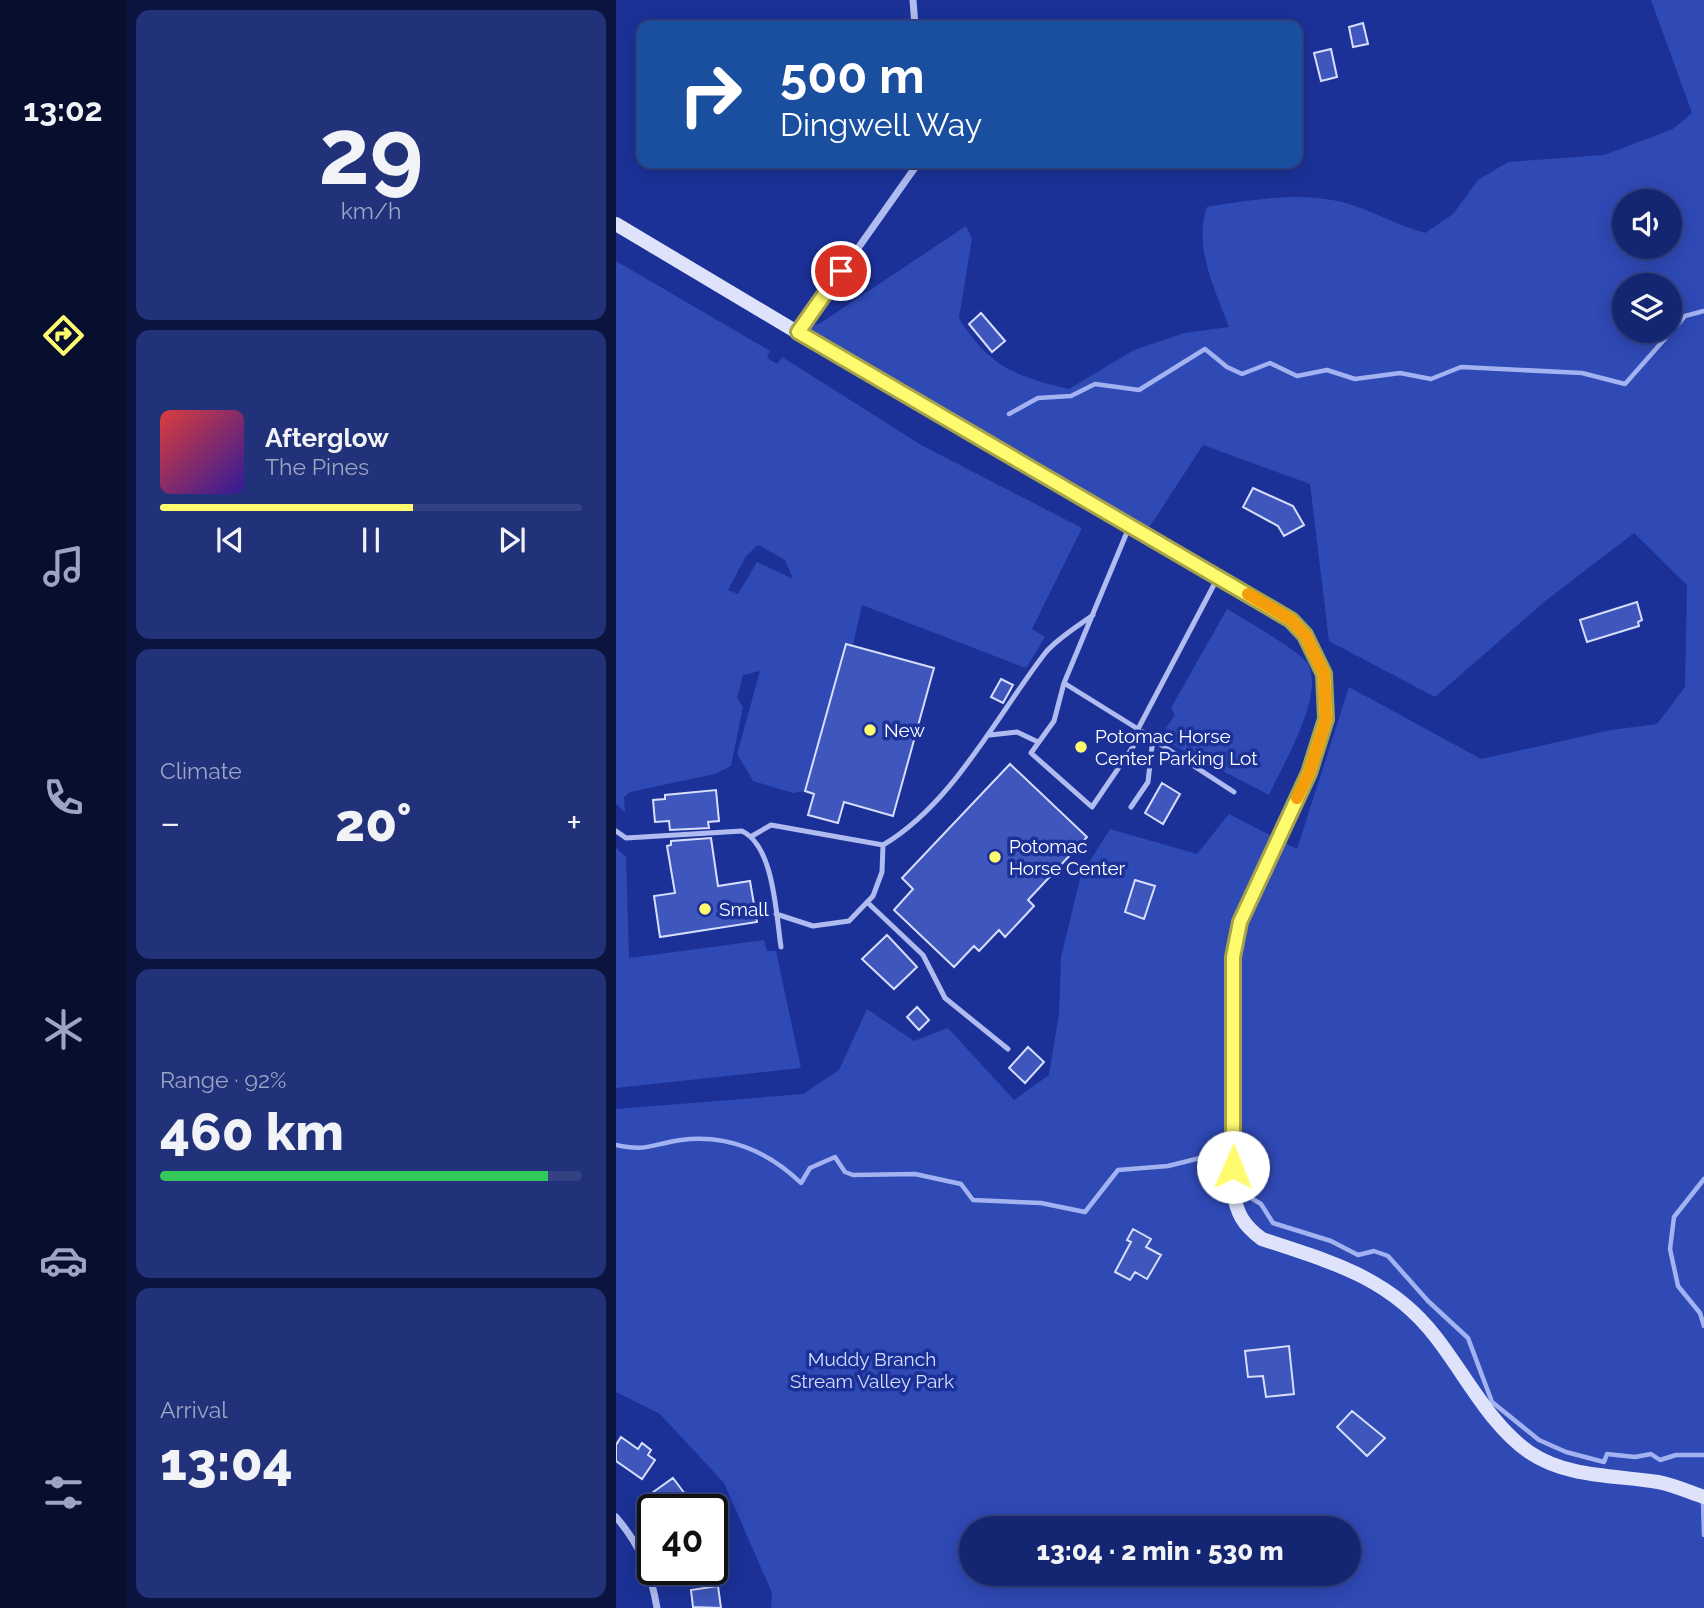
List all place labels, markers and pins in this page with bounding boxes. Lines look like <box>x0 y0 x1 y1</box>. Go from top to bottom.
pin <box>811 241 871 301</box>
place label: New <box>884 719 925 741</box>
marker: New <box>862 722 878 738</box>
place label: Potomac Horse Center Parking Lot <box>1095 725 1258 769</box>
marker: Potomac Horse Center Parking Lot <box>1073 739 1089 755</box>
place label: Potomac Horse Center <box>1009 835 1126 879</box>
marker: Potomac Horse Center <box>987 849 1003 865</box>
place label: Small <box>719 898 770 920</box>
marker: Small <box>697 901 713 917</box>

